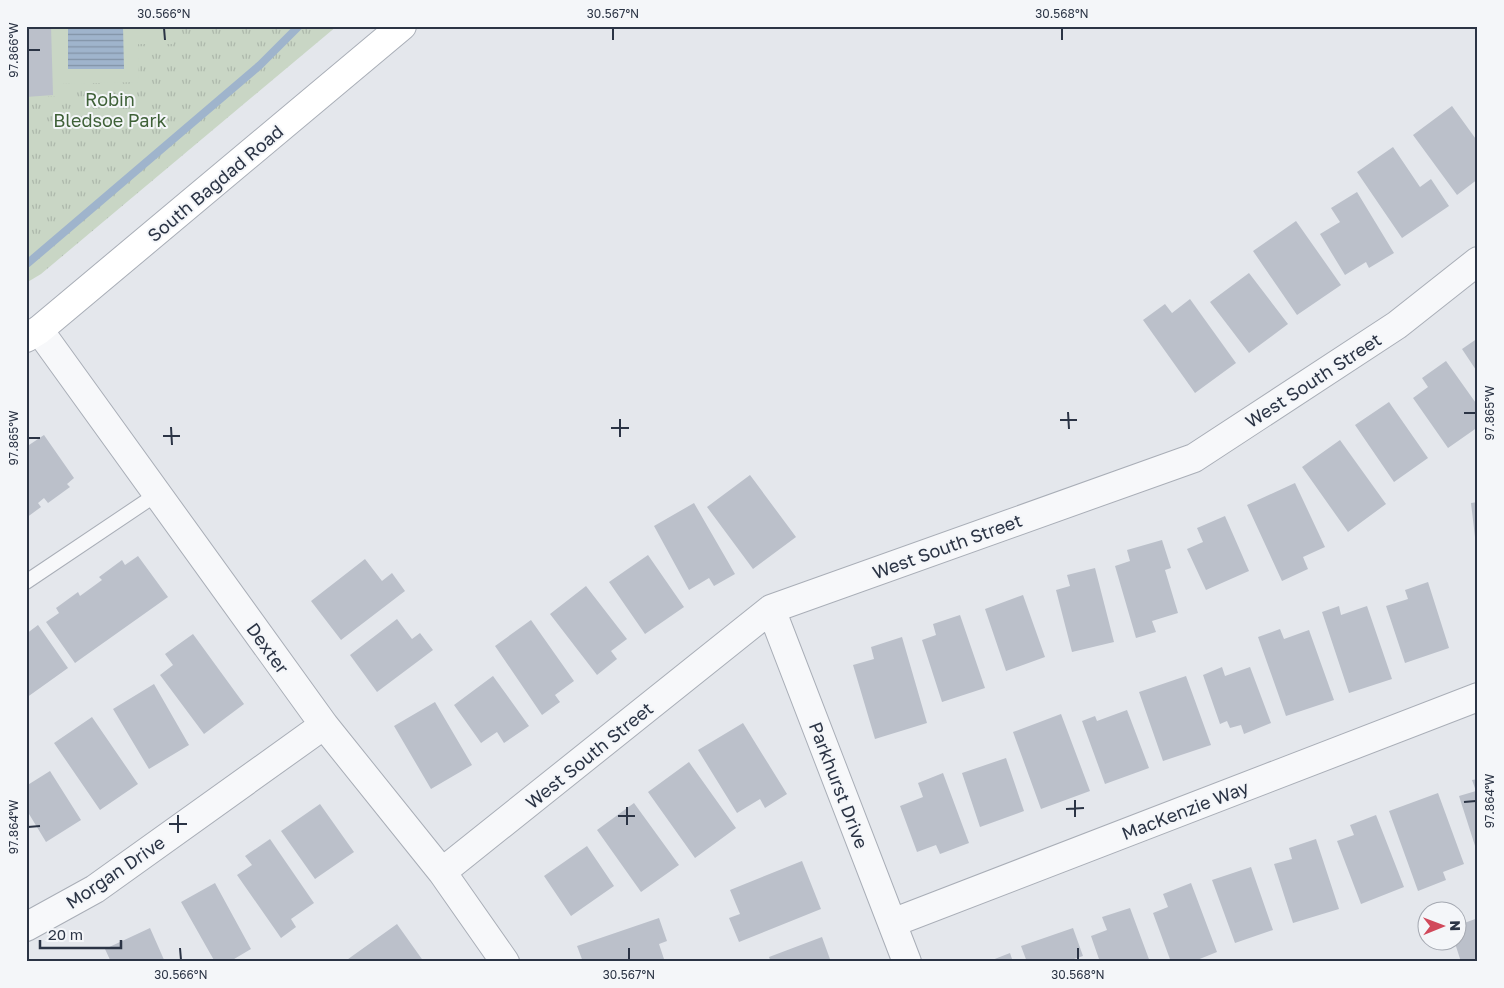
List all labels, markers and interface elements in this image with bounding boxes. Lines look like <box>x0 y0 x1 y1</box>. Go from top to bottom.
text: 30.566°N <box>137 6 191 21</box>
text: 30.567°N <box>587 6 639 21</box>
text: 30.568°N <box>1035 6 1089 21</box>
text: 97.866°W <box>6 22 21 78</box>
park label: Robin Bledsoe Park <box>53 88 167 131</box>
street label: South Bagdad Road <box>143 120 287 246</box>
street label: West South Street <box>1241 328 1385 432</box>
text: 97.865°W <box>1482 385 1497 440</box>
text: 97.865°W <box>6 410 21 465</box>
street label: West South Street <box>869 509 1025 583</box>
street label: Dexter <box>242 618 294 678</box>
street label: West South Street <box>521 697 657 813</box>
street label: Parkhurst Drive <box>805 719 873 851</box>
text: 97.864°W <box>1482 773 1497 828</box>
street label: MacKenzie Way <box>1118 776 1252 844</box>
text: 97.864°W <box>6 799 21 854</box>
street label: Morgan Drive <box>61 831 169 913</box>
north arrow <box>1416 900 1466 950</box>
scale bar <box>40 918 121 950</box>
text: N <box>1447 920 1464 931</box>
text: 20 m <box>48 925 83 943</box>
text: 30.566°N <box>154 967 208 982</box>
text: 30.567°N <box>603 967 655 982</box>
text: 30.568°N <box>1051 967 1105 982</box>

